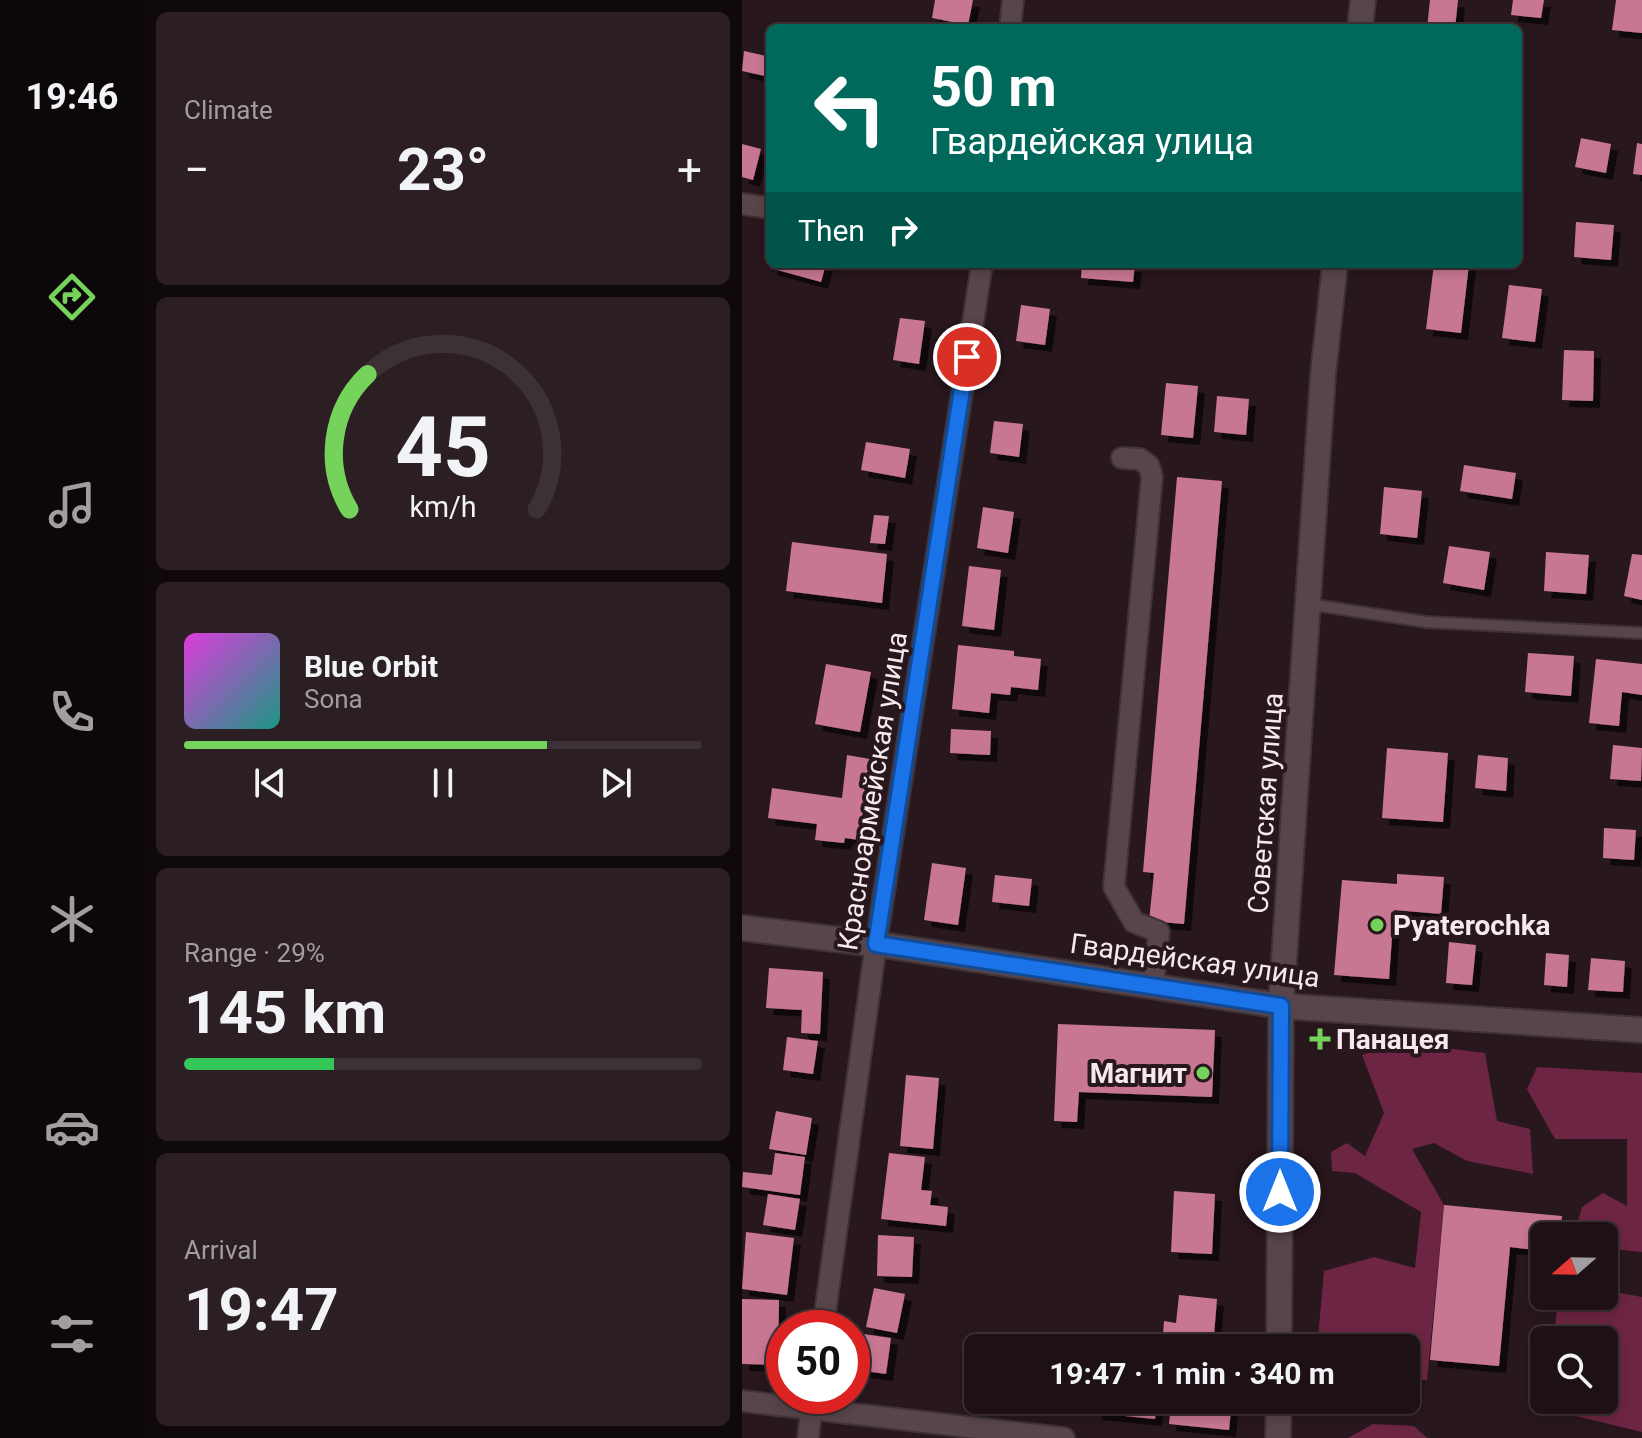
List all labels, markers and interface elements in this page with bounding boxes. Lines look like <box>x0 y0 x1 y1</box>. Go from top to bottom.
text: 50 m <box>930 54 1057 120</box>
icon: left <box>798 56 902 160</box>
text: 19:46 <box>26 76 118 118</box>
text: Climate <box>184 95 273 125</box>
text: Гвардейская улица <box>930 121 1254 163</box>
text: 23° <box>397 134 489 205</box>
text: − <box>184 144 209 196</box>
text: + <box>677 144 702 196</box>
icon: right <box>881 208 925 252</box>
text: Then <box>798 213 865 248</box>
icon: directions <box>44 269 100 325</box>
pin <box>933 323 1001 391</box>
icon: arrive <box>945 335 989 379</box>
text: 45 <box>395 398 491 495</box>
icon: music <box>44 477 100 533</box>
text: km/h <box>409 490 477 524</box>
street label: Красноармейская улица <box>831 629 914 953</box>
text: Blue Orbit <box>304 649 438 684</box>
icon: phone <box>44 684 100 740</box>
text: Sona <box>304 684 363 714</box>
street label: Советская улица <box>1241 691 1290 915</box>
icon: previous <box>248 761 292 805</box>
icon: pause <box>421 761 465 805</box>
icon: next <box>594 761 638 805</box>
icon: climate <box>44 891 100 947</box>
place label: Pyaterochka <box>1393 909 1551 942</box>
marker: Pyaterochka <box>1368 916 1386 934</box>
street label: Гвардейская улица <box>1068 927 1322 994</box>
text: Range · 29% <box>184 938 325 968</box>
text: 145 km <box>184 977 386 1048</box>
place label: Панацея <box>1336 1023 1449 1056</box>
marker: Панацея <box>1311 1030 1329 1048</box>
place label: Магнит <box>1090 1057 1187 1090</box>
marker: Магнит <box>1194 1064 1212 1082</box>
icon: car <box>44 1099 100 1155</box>
position arrow <box>1238 1150 1322 1234</box>
north arrow <box>1530 1222 1618 1310</box>
map controls <box>1530 1222 1618 1414</box>
text: Arrival <box>184 1235 258 1265</box>
text: 19:47 <box>184 1274 339 1345</box>
icon: filters <box>44 1306 100 1362</box>
speed limit sign: 50 <box>766 1310 870 1414</box>
button: search <box>1530 1326 1618 1414</box>
text: 19:47 · 1 min · 340 m <box>1049 1356 1335 1391</box>

